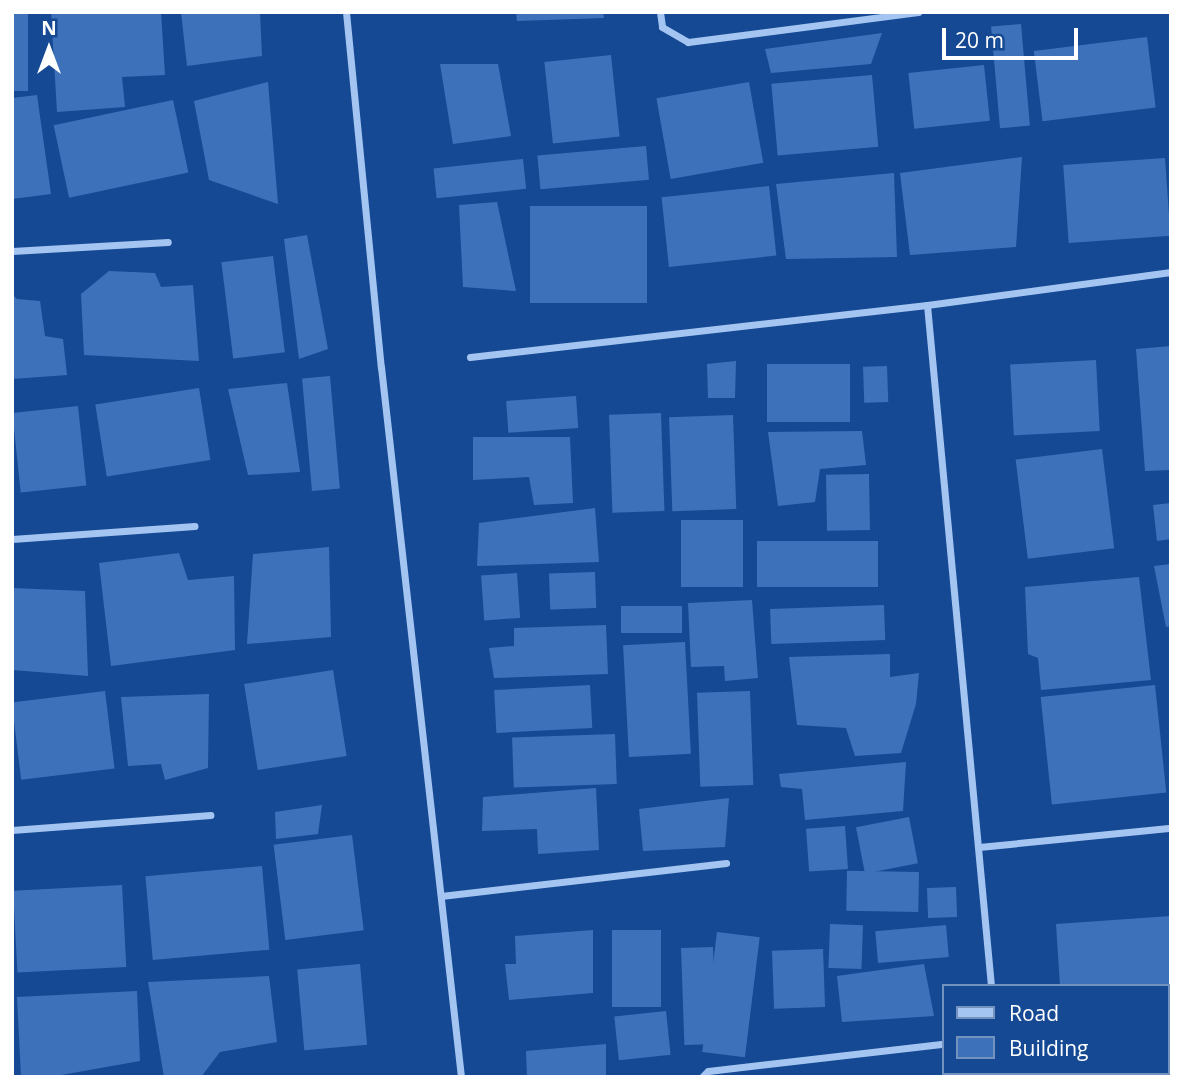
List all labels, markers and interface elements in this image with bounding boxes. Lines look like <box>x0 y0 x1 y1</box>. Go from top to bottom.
north arrow <box>14 14 84 84</box>
scale bar <box>945 14 1082 58</box>
text: N <box>41 15 57 41</box>
text: 20 m <box>955 26 1004 54</box>
legend <box>942 984 1169 1075</box>
text: Road <box>1009 999 1059 1027</box>
text: Building <box>1009 1034 1088 1062</box>

